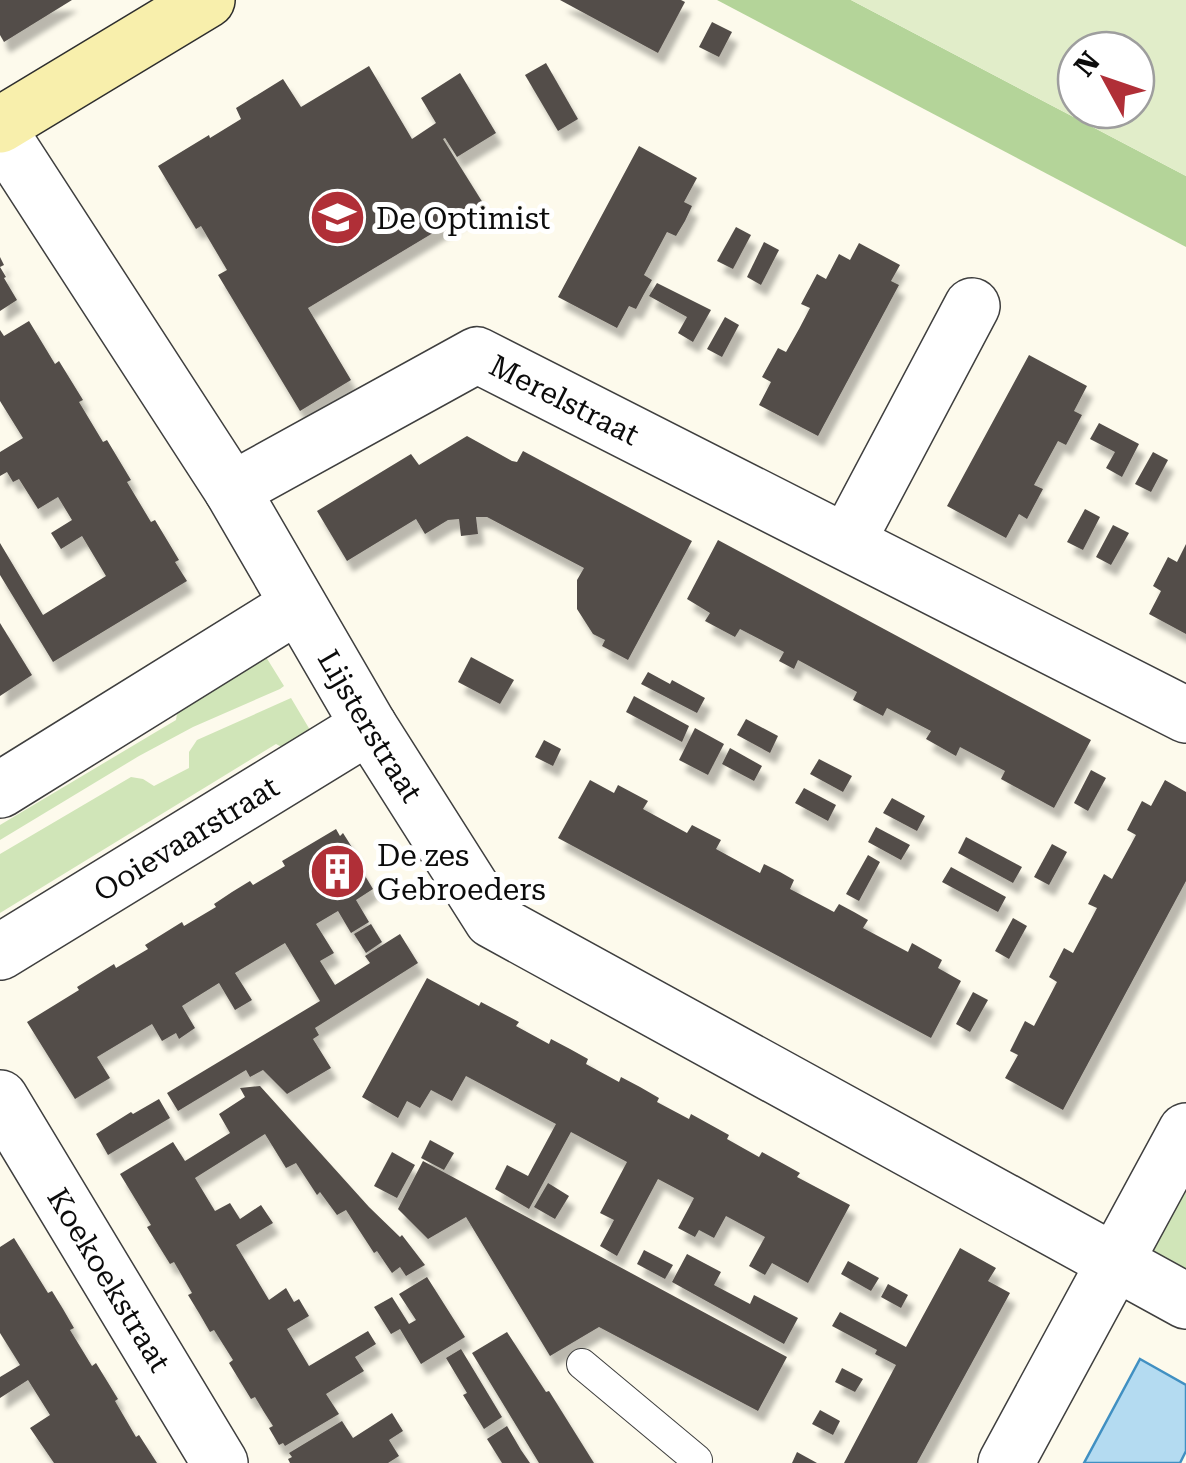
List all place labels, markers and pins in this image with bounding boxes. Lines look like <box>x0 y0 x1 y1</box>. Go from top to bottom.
school or university icon: De Optimist <box>307 188 367 248</box>
place label: De Optimist <box>376 201 550 236</box>
place label: De zes Gebroeders <box>377 838 546 907</box>
building icon: De zes Gebroeders <box>308 842 368 902</box>

